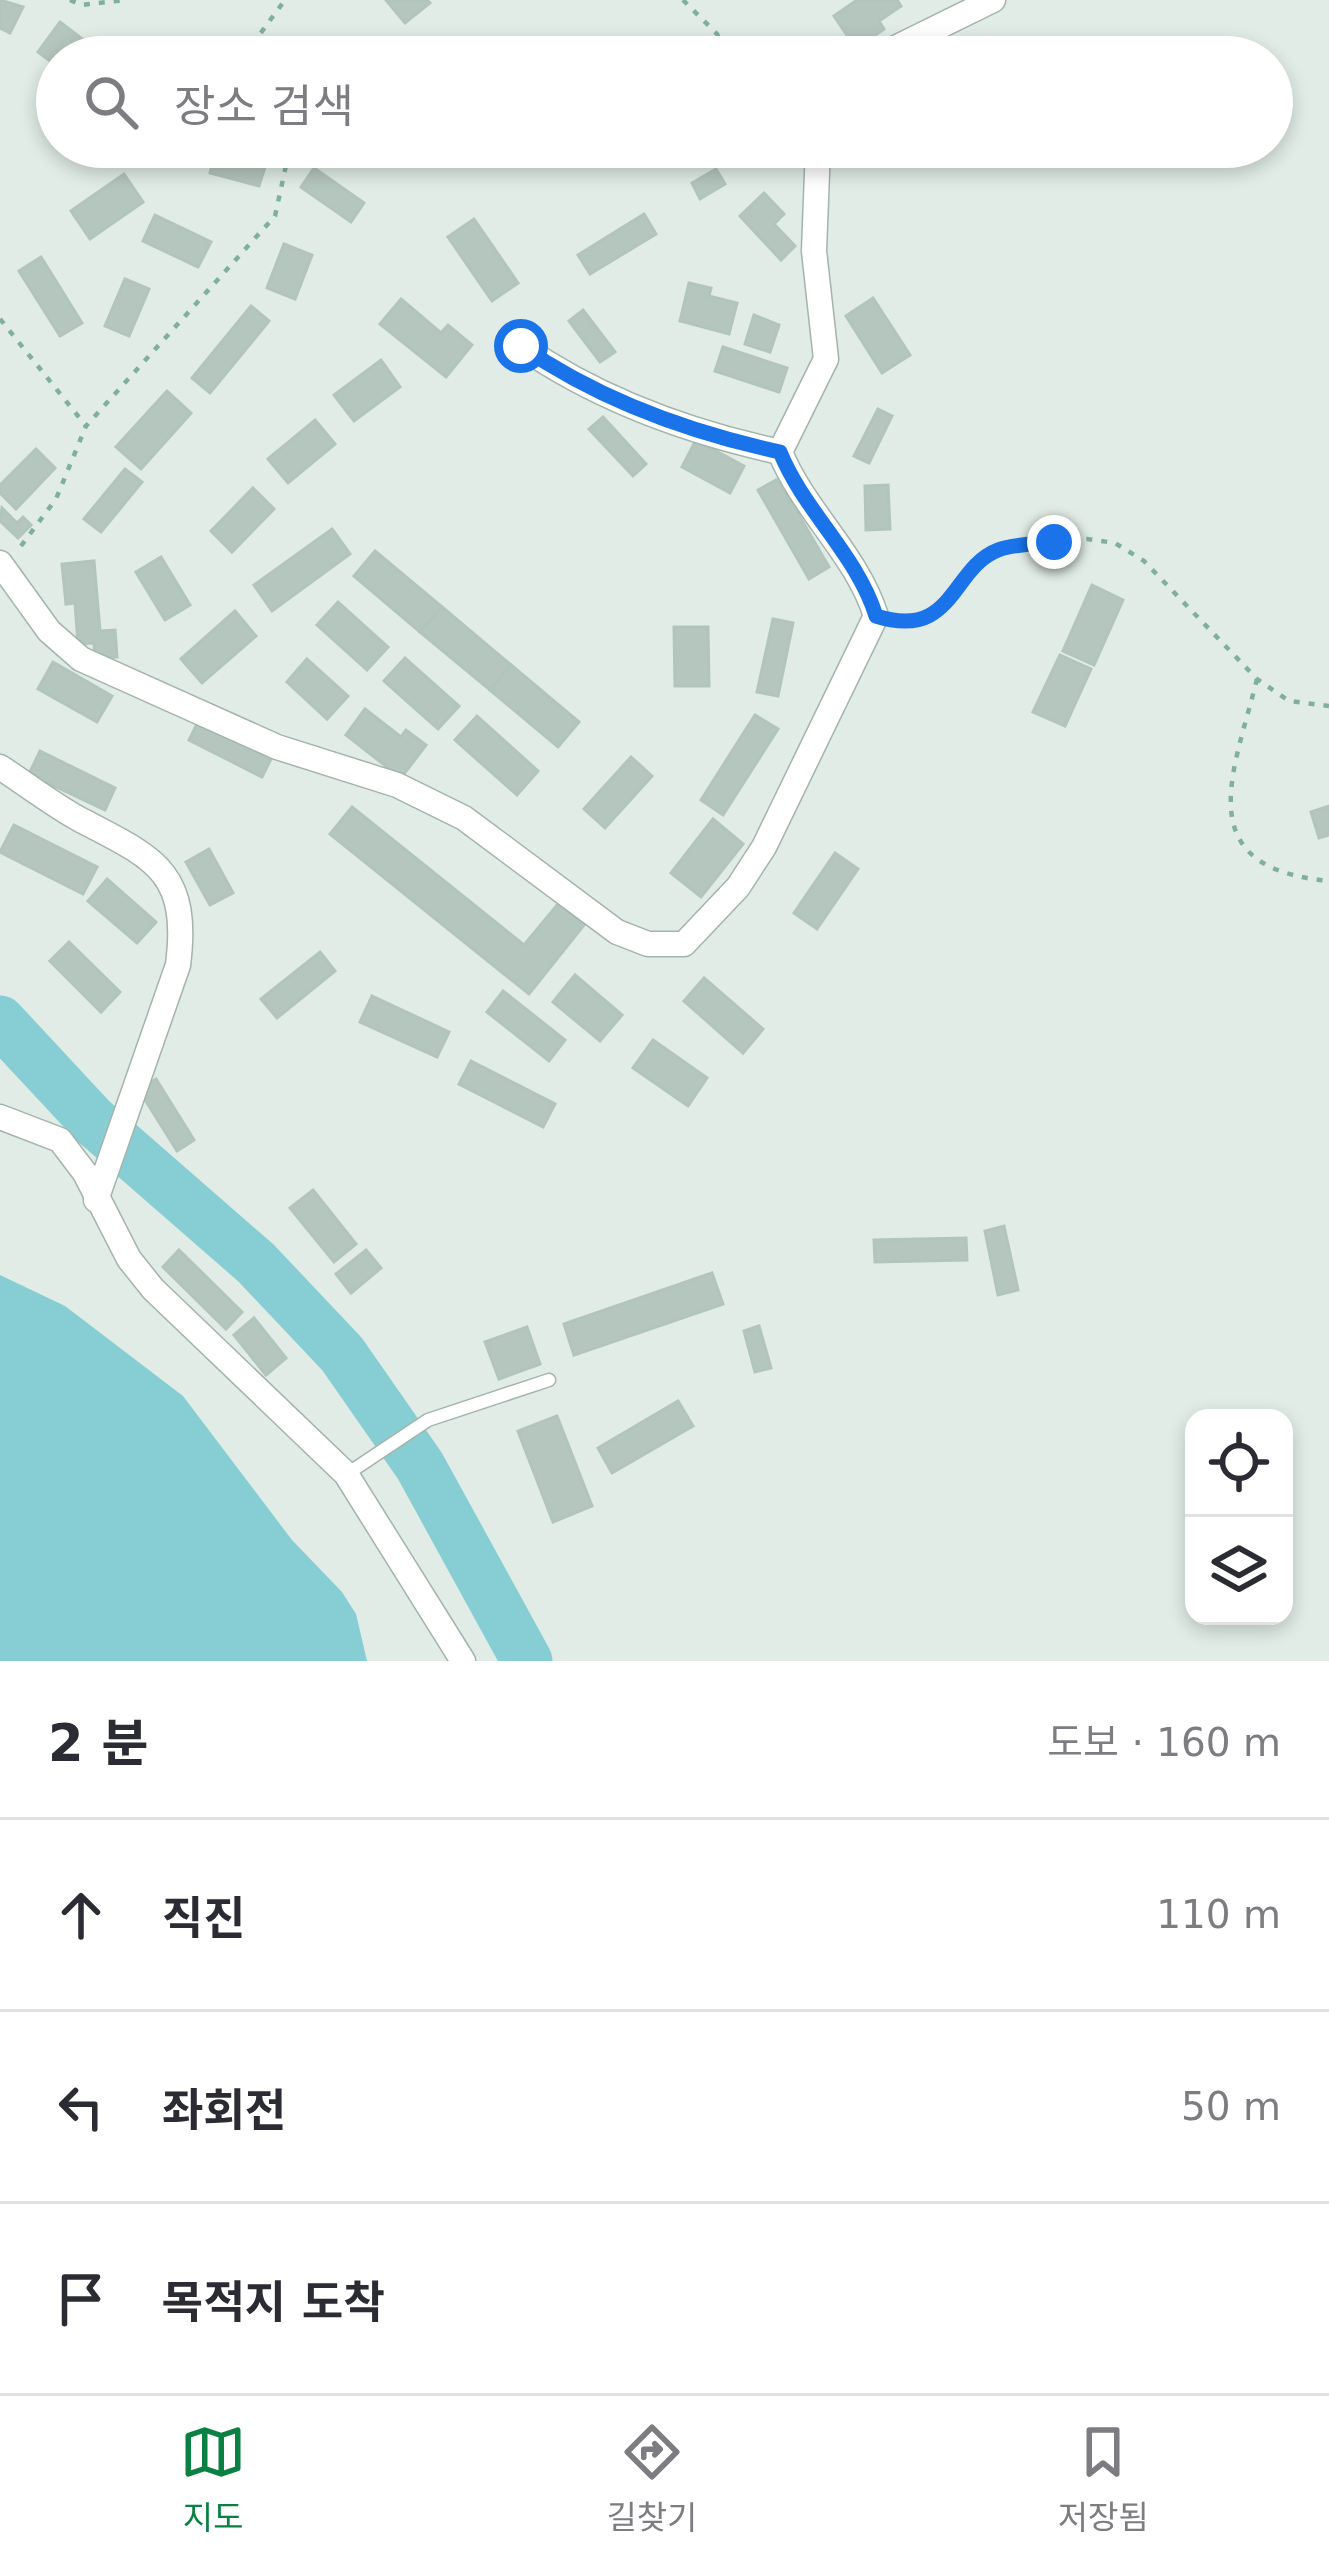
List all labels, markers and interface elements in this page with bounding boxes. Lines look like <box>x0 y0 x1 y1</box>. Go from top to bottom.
search box <box>36 36 1293 168</box>
icon: search <box>78 69 144 135</box>
text: 장소 검색 <box>174 80 354 133</box>
route start <box>494 319 548 373</box>
route end <box>1027 515 1081 569</box>
map controls <box>1185 1409 1293 1625</box>
button: locate <box>1185 1409 1293 1517</box>
button: layers <box>1185 1517 1293 1625</box>
text: 2 분 <box>48 1714 148 1773</box>
text: 도보 · 160 m <box>1047 1720 1281 1765</box>
icon: ahead <box>48 1882 114 1948</box>
text: 직진 <box>162 1892 245 1945</box>
text: 110 m <box>1156 1892 1281 1937</box>
icon: left <box>48 2074 114 2140</box>
text: 좌회전 <box>162 2084 286 2137</box>
text: 50 m <box>1181 2084 1281 2129</box>
icon: arrive <box>48 2266 114 2332</box>
text: 목적지 도착 <box>162 2276 385 2329</box>
tab: 지도 <box>180 2419 246 2539</box>
tab: 길찾기 <box>606 2419 697 2539</box>
tab: 저장됨 <box>1058 2419 1149 2539</box>

